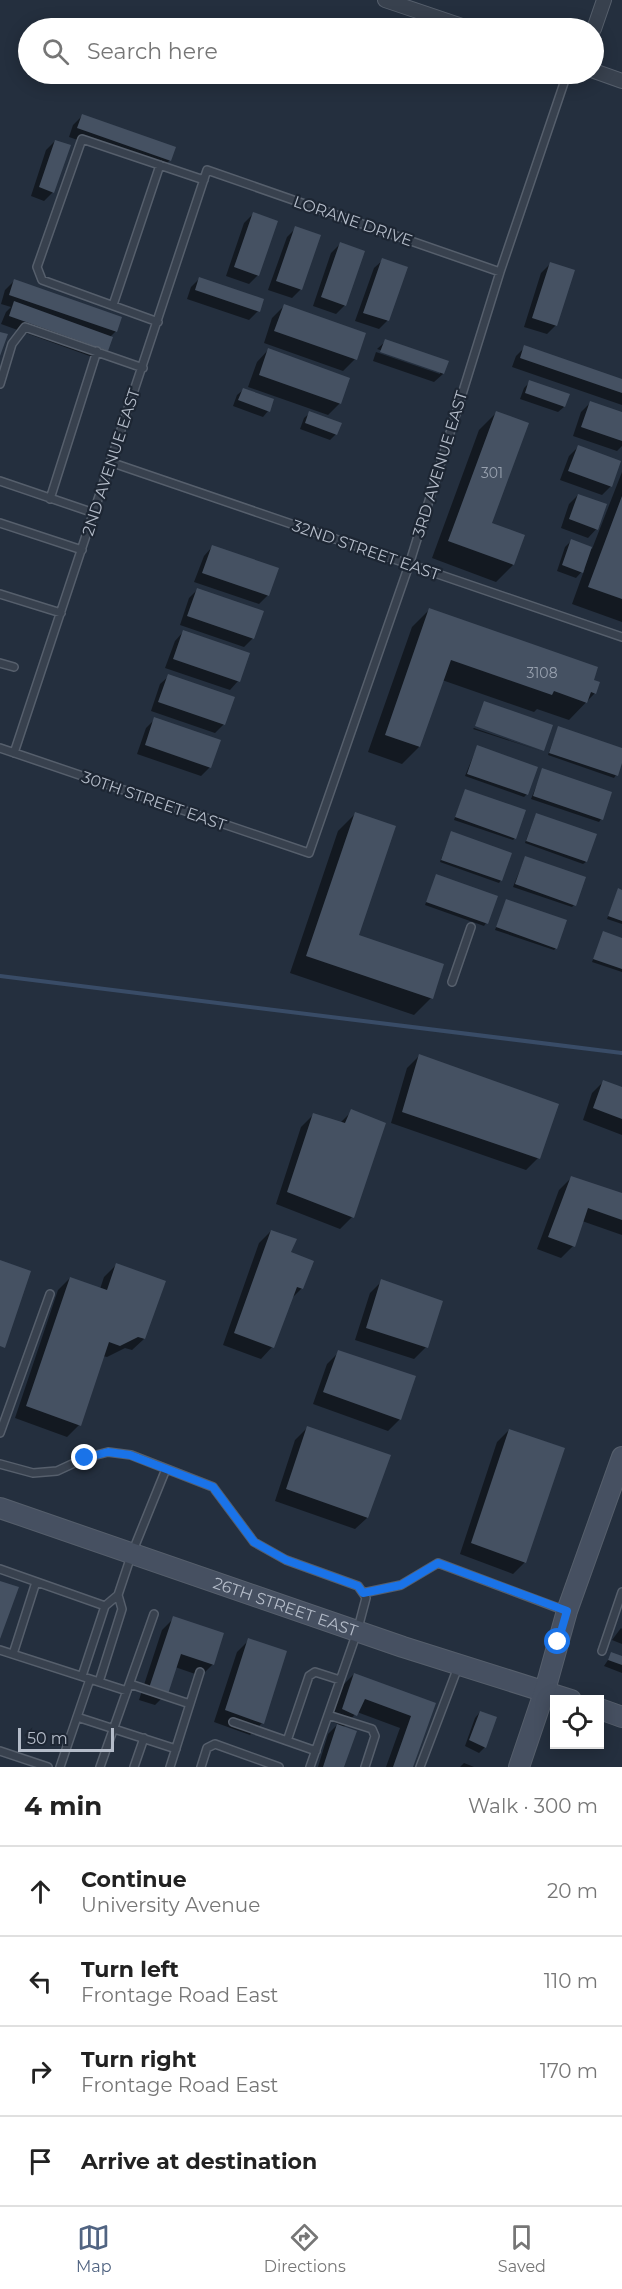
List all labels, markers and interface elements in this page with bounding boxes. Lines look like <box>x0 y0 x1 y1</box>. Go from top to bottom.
search box <box>18 18 604 84</box>
icon: search <box>39 35 72 68</box>
text: Search here <box>87 38 218 65</box>
street label: LORANE DRIVE <box>291 192 415 250</box>
street label: 2ND AVENUE EAST <box>78 385 144 538</box>
street label: 3RD AVENUE EAST <box>409 388 472 540</box>
house number: 301 <box>481 464 503 482</box>
street label: 32ND STREET EAST <box>290 516 443 584</box>
house number: 3108 <box>526 664 558 682</box>
street label: 30TH STREET EAST <box>79 767 230 835</box>
route end <box>71 1444 97 1470</box>
street label: 26TH STREET EAST <box>211 1573 361 1640</box>
route start <box>544 1628 570 1654</box>
map controls <box>550 1695 604 1749</box>
button: locate <box>550 1695 604 1749</box>
scale bar <box>18 1725 114 1752</box>
text: 50 m <box>27 1729 68 1748</box>
text: 4 min <box>24 1790 102 1822</box>
text: Walk · 300 m <box>468 1794 598 1818</box>
text: Continue <box>81 1866 187 1893</box>
icon: ahead <box>24 1875 57 1908</box>
text: 20 m <box>547 1879 598 1903</box>
text: University Avenue <box>81 1893 260 1917</box>
text: Turn left <box>81 1956 179 1983</box>
icon: left <box>24 1965 57 1998</box>
text: 110 m <box>544 1969 598 1993</box>
text: Frontage Road East <box>81 1983 278 2007</box>
text: Turn right <box>81 2046 196 2073</box>
icon: right <box>24 2055 57 2088</box>
text: 170 m <box>540 2059 598 2083</box>
text: Frontage Road East <box>81 2073 278 2097</box>
icon: arrive <box>24 2145 57 2178</box>
text: Arrive at destination <box>81 2148 317 2175</box>
tab: Map <box>76 2221 112 2276</box>
tab: Directions <box>264 2221 346 2276</box>
tab: Saved <box>498 2221 546 2276</box>

